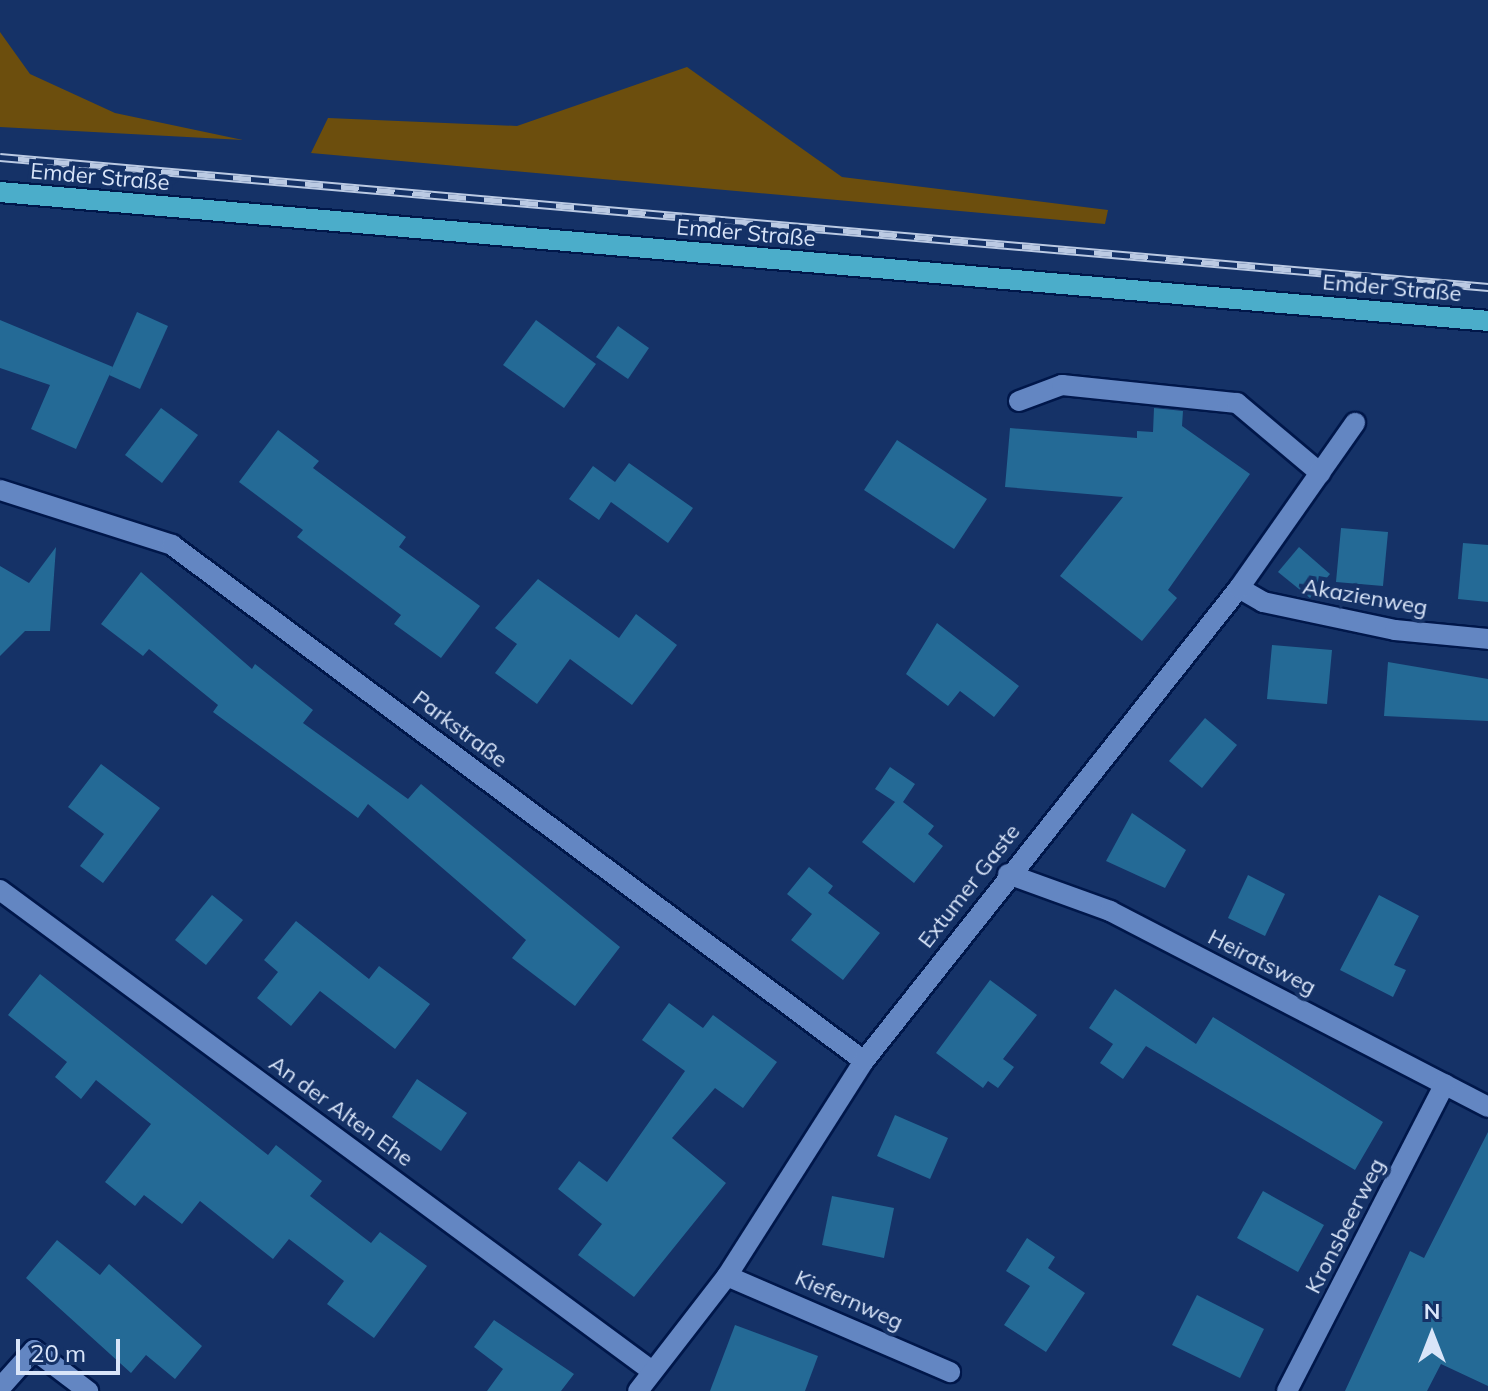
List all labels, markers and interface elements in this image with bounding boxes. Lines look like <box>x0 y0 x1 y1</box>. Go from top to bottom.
street label: Emder Straße <box>29 158 171 196</box>
street label: Emder Straße <box>675 214 817 252</box>
street label: Emder Straße <box>1321 269 1463 307</box>
street label: Akazienweg <box>1301 573 1429 621</box>
street label: Parkstraße <box>407 685 513 773</box>
street label: Extumer Gaste <box>912 819 1026 953</box>
street label: Heiratsweg <box>1204 924 1320 1000</box>
street label: An der Alten Ehe <box>264 1050 418 1172</box>
street label: Kronsbeerweg <box>1300 1154 1390 1298</box>
street label: Kiefernweg <box>791 1265 907 1335</box>
north arrow <box>1392 1295 1472 1375</box>
text: N <box>1424 1297 1440 1325</box>
scale bar <box>20 1323 124 1373</box>
text: 20 m <box>30 1338 86 1368</box>

